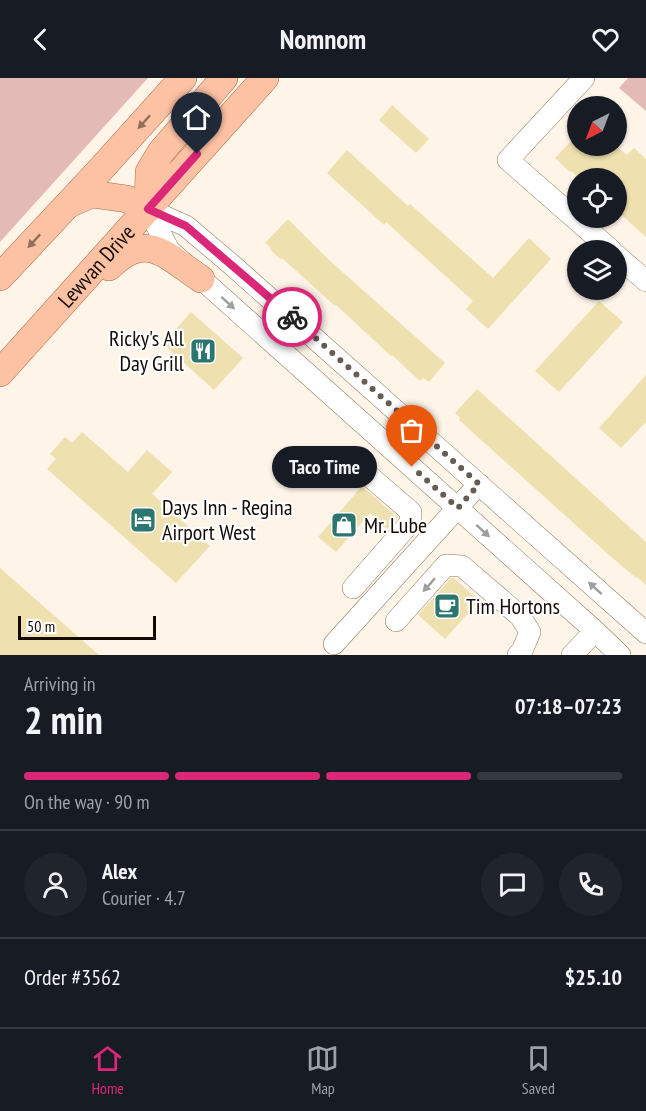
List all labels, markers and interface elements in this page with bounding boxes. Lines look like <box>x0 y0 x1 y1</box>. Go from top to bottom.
text: Nomnom <box>280 22 366 56</box>
icon: back <box>24 23 57 56</box>
icon: heart <box>589 23 622 56</box>
pin <box>171 92 222 154</box>
north arrow <box>567 96 627 156</box>
map controls <box>567 96 627 300</box>
icon: home <box>180 101 213 134</box>
one-way arrow <box>137 114 151 129</box>
button: locate <box>567 168 627 228</box>
street label: Lewvan Drive <box>52 219 141 313</box>
one-way arrow <box>28 233 42 247</box>
button: layers <box>567 240 627 300</box>
courier <box>262 287 322 347</box>
one-way arrow <box>220 296 235 309</box>
icon: bike <box>276 301 309 334</box>
place label: Ricky's All Day Grill <box>109 324 185 377</box>
restaurant icon: Ricky's All Day Grill <box>188 336 218 366</box>
pin <box>386 405 437 467</box>
icon: bag <box>395 414 428 447</box>
callout: Taco Time <box>271 446 376 488</box>
text: Taco Time <box>289 454 360 480</box>
place label: Days Inn - Regina Airport West <box>162 493 293 546</box>
hotel icon: Days Inn - Regina Airport West <box>128 505 158 535</box>
shop icon: Mr. Lube <box>329 510 359 540</box>
place label: Mr. Lube <box>364 511 427 539</box>
one-way arrow <box>475 524 490 537</box>
one-way arrow <box>423 577 436 592</box>
one-way arrow <box>588 582 603 595</box>
cafe icon: Tim Hortons <box>432 591 462 621</box>
place label: Tim Hortons <box>466 592 560 620</box>
scale bar <box>18 613 156 640</box>
text: 50 m <box>27 616 55 636</box>
text: Arriving in <box>24 671 96 697</box>
text: 07:18–07:23 <box>515 692 622 720</box>
text: 2 min <box>24 694 103 745</box>
text: On the way · 90 m <box>24 789 150 815</box>
button: person <box>24 853 87 916</box>
button: chat <box>481 853 544 916</box>
button: phone <box>559 853 622 916</box>
text: Alex <box>102 857 137 885</box>
text: Courier · 4.7 <box>102 885 186 911</box>
text: Order #3562 <box>24 963 121 991</box>
text: $25.10 <box>565 963 622 991</box>
tab: Home <box>91 1042 124 1098</box>
tab: Map <box>306 1042 339 1098</box>
tab: Saved <box>522 1042 555 1098</box>

